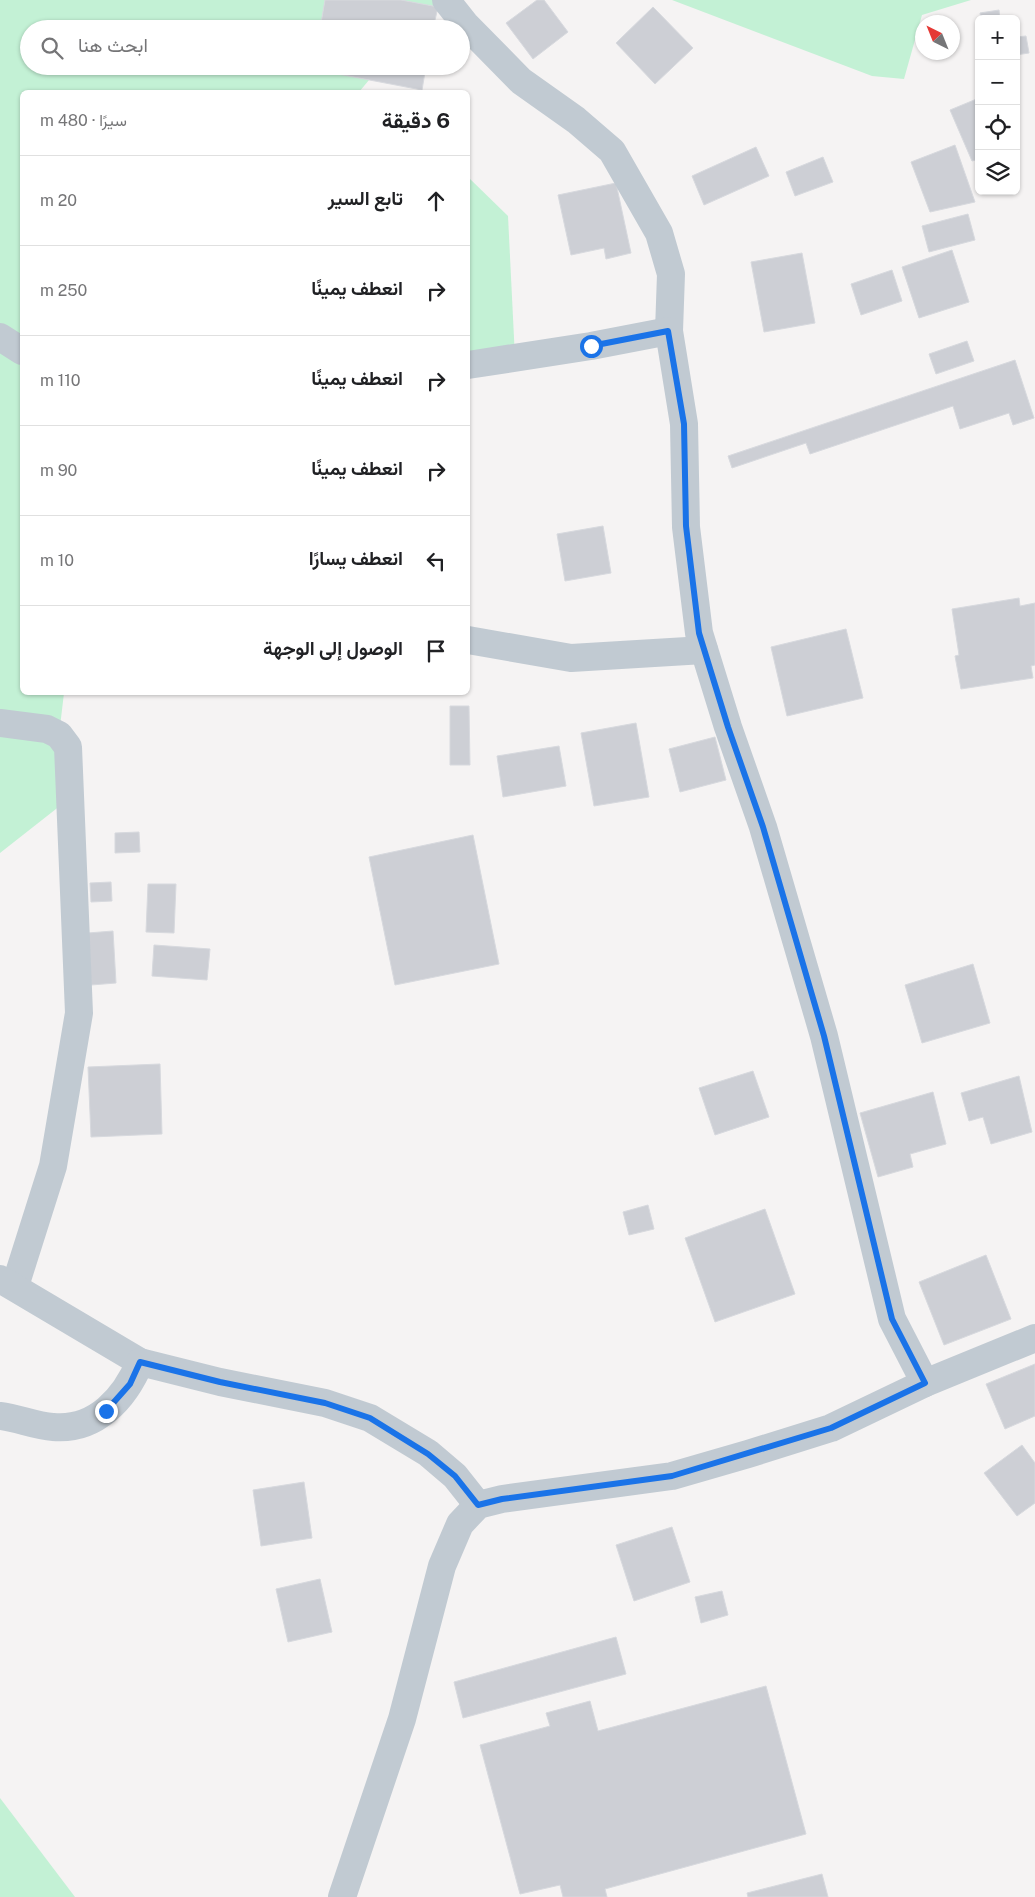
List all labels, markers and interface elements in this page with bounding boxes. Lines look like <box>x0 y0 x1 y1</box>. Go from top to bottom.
north arrow <box>915 15 960 60</box>
map controls <box>975 15 1020 195</box>
button: + <box>975 15 1020 60</box>
search box <box>20 20 470 75</box>
icon: search <box>38 34 66 62</box>
text: ابحث هنا <box>78 34 148 56</box>
button: − <box>975 60 1020 105</box>
button: locate <box>975 105 1020 150</box>
text: 6 دقيقة <box>382 108 450 133</box>
text: سيرًا · 480 m <box>40 111 127 130</box>
button: layers <box>975 150 1020 195</box>
text: تابع السير <box>328 187 403 209</box>
icon: ahead <box>422 187 450 215</box>
text: 20 m <box>40 191 77 210</box>
text: انعطف يمينًا <box>311 277 403 299</box>
icon: right <box>422 277 450 305</box>
text: 250 m <box>40 281 87 300</box>
route start <box>580 335 603 358</box>
text: انعطف يمينًا <box>311 367 403 389</box>
icon: right <box>422 367 450 395</box>
text: 110 m <box>40 371 81 390</box>
text: انعطف يمينًا <box>311 457 403 479</box>
icon: right <box>422 457 450 485</box>
text: 90 m <box>40 461 77 480</box>
text: انعطف يسارًا <box>309 547 403 569</box>
icon: left <box>422 547 450 575</box>
text: 10 m <box>40 551 74 570</box>
text: الوصول إلى الوجهة <box>263 637 403 659</box>
icon: arrive <box>422 637 450 665</box>
route end <box>95 1400 118 1423</box>

